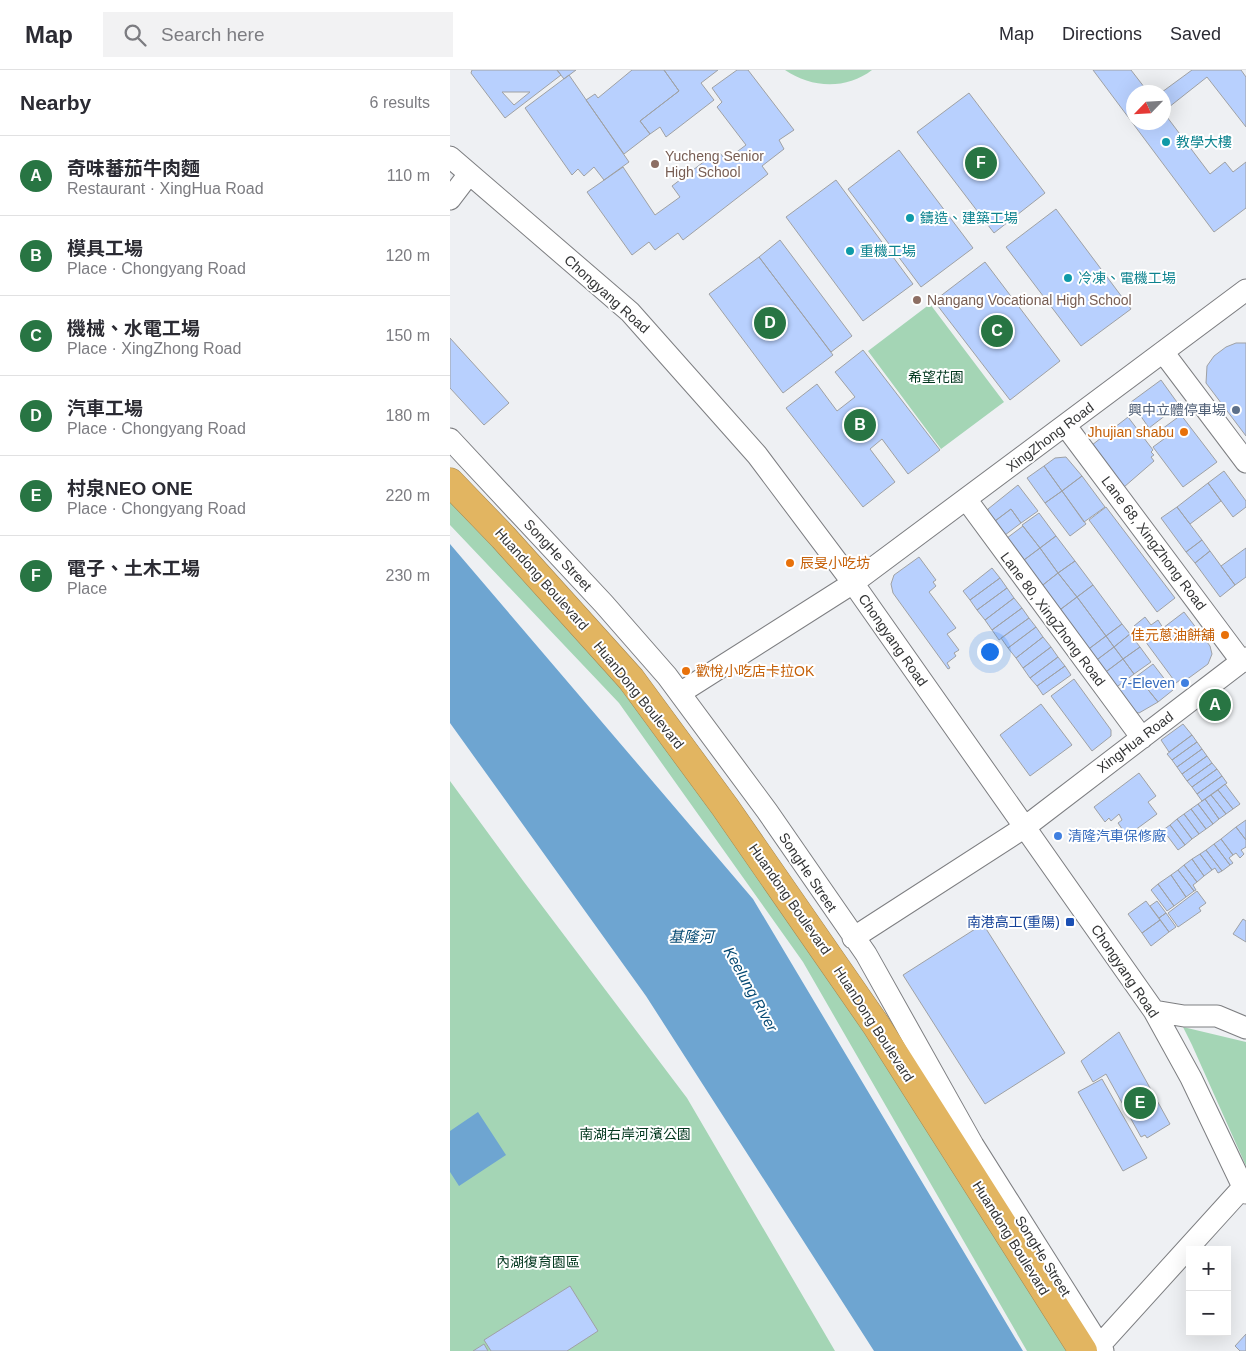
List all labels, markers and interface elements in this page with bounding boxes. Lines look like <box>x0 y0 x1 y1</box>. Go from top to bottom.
search box <box>103 12 453 57</box>
text: Map <box>25 21 73 48</box>
icon: search <box>121 21 149 49</box>
text: Search here <box>161 24 265 45</box>
text: Map <box>999 24 1034 44</box>
text: Directions <box>1062 24 1142 44</box>
text: Saved <box>1170 24 1221 44</box>
north arrow <box>1126 85 1171 130</box>
text: Nearby <box>20 91 91 114</box>
text: 6 results <box>370 94 430 111</box>
place label: 教學大樓 <box>1176 134 1232 150</box>
marker: 教學大樓 <box>1160 136 1172 148</box>
pin: F <box>965 144 997 182</box>
place label: Yucheng Senior High School <box>665 148 764 180</box>
text: 奇味蕃茄牛肉麵 <box>67 158 200 179</box>
marker: Yucheng Senior High School <box>649 158 661 170</box>
text: A <box>30 167 42 184</box>
text: 110 m <box>387 167 430 184</box>
text: Restaurant · XingHua Road <box>67 180 264 197</box>
place label: 鑄造、建築工場 <box>920 210 1018 226</box>
marker: 鑄造、建築工場 <box>904 212 916 224</box>
text: 模具工場 <box>67 238 143 259</box>
place label: 重機工場 <box>860 243 916 259</box>
marker: 重機工場 <box>844 245 856 257</box>
text: B <box>30 247 42 264</box>
text: 120 m <box>386 247 430 264</box>
street label: Chongyang Road <box>561 252 653 336</box>
text: Place · Chongyang Road <box>67 260 246 277</box>
place label: 冷凍、電機工場 <box>1078 270 1176 286</box>
marker: 冷凍、電機工場 <box>1062 272 1074 284</box>
place label: Nangang Vocational High School <box>927 292 1132 308</box>
marker: Nangang Vocational High School <box>911 294 923 306</box>
pin: D <box>754 304 786 342</box>
pin: C <box>981 312 1013 350</box>
text: 機械、水電工場 <box>67 318 200 339</box>
text: C <box>30 327 42 344</box>
text: 150 m <box>386 327 430 344</box>
text: Place · XingZhong Road <box>67 340 241 357</box>
park label: 希望花園 <box>908 369 964 385</box>
text: 汽車工場 <box>67 398 143 419</box>
street label: XingZhong Road <box>1003 399 1097 475</box>
place label: 興中立體停車場 <box>1128 402 1226 418</box>
marker: 興中立體停車場 <box>1230 404 1242 416</box>
pin: B <box>844 406 876 444</box>
text: D <box>30 407 42 424</box>
text: 180 m <box>386 407 430 424</box>
text: Place · Chongyang Road <box>67 420 246 437</box>
place label: Jhujian shabu <box>1088 424 1174 440</box>
marker: Jhujian shabu <box>1178 426 1190 438</box>
street label: Lane 68, XingZhong Road <box>1098 473 1210 613</box>
text: 村泉NEO ONE <box>67 478 193 499</box>
text: E <box>31 487 41 504</box>
text: 220 m <box>386 487 430 504</box>
text: Place · Chongyang Road <box>67 500 246 517</box>
street label: SongHe Street <box>521 516 595 594</box>
street label: Huandong Boulevard <box>492 525 592 633</box>
street label: Lane 80, XingZhong Road <box>997 549 1109 689</box>
place label: 辰旻小吃坊 <box>800 555 870 571</box>
marker: 辰旻小吃坊 <box>784 557 796 569</box>
text: 電子、土木工場 <box>67 558 200 579</box>
text: F <box>31 567 41 584</box>
text: 230 m <box>386 567 430 584</box>
text: Place <box>67 580 107 597</box>
street label: Chongyang Road <box>855 591 931 689</box>
place label: 佳元蔥油餅舖 <box>1131 627 1215 643</box>
marker: 佳元蔥油餅舖 <box>1219 629 1231 641</box>
street label: HuanDong Boulevard <box>591 638 687 752</box>
your location <box>977 639 1003 665</box>
place label: 歡悅小吃店卡拉OK <box>696 663 815 679</box>
marker: 歡悅小吃店卡拉OK <box>680 665 692 677</box>
place label: 7-Eleven <box>1120 675 1175 691</box>
marker: 7-Eleven <box>1179 677 1191 689</box>
pin: A <box>1199 686 1231 724</box>
street label: XingHua Road <box>1094 708 1176 776</box>
place label: 清隆汽車保修廠 <box>1068 828 1166 844</box>
street label: SongHe Street <box>776 829 840 915</box>
marker: 清隆汽車保修廠 <box>1052 830 1064 842</box>
street label: Huandong Boulevard <box>746 841 834 957</box>
place label: 南港高工(重陽) <box>967 914 1060 930</box>
marker: 南港高工(重陽) <box>1064 916 1076 928</box>
street label: Chongyang Road <box>1088 921 1162 1021</box>
water label: 基隆河 <box>668 928 716 945</box>
water label: Keelung River <box>721 944 782 1035</box>
street label: HuanDong Boulevard <box>831 964 917 1084</box>
pin: E <box>1124 1084 1156 1122</box>
park label: 南湖右岸河濱公園 <box>579 1126 691 1142</box>
street label: Huandong Boulevard <box>969 1178 1053 1298</box>
street label: SongHe Street <box>1012 1213 1074 1299</box>
map controls <box>1186 1246 1231 1336</box>
button: + <box>1186 1246 1231 1291</box>
park label: 內湖復育園區 <box>496 1254 580 1270</box>
button: − <box>1186 1291 1231 1336</box>

